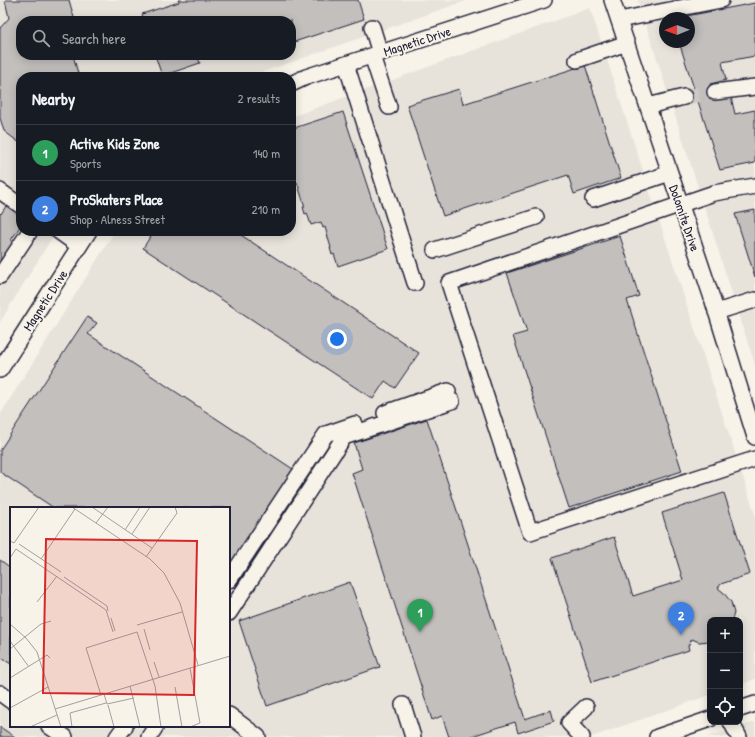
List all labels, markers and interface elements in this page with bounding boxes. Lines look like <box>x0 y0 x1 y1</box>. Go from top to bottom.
north arrow <box>659 12 695 48</box>
search box <box>16 16 296 60</box>
street label: Magnetic Drive <box>381 22 453 60</box>
icon: search <box>30 27 52 49</box>
text: Search here <box>62 28 126 49</box>
text: Nearby <box>32 87 75 110</box>
text: 2 results <box>238 89 280 107</box>
text: Active Kids Zone <box>70 133 160 154</box>
text: 1 <box>43 144 47 162</box>
text: 140 m <box>253 144 280 162</box>
text: Sports <box>70 154 101 172</box>
street label: Dolomite Drive <box>665 182 705 254</box>
text: ProSkaters Place <box>70 189 163 210</box>
text: 2 <box>42 200 48 218</box>
text: 210 m <box>252 200 280 218</box>
text: Shop · Alness Street <box>70 210 165 228</box>
street label: Magnetic Drive <box>19 266 71 334</box>
your location <box>327 329 347 349</box>
inset map <box>10 507 230 727</box>
pin: 1 <box>407 599 433 632</box>
pin: 2 <box>668 602 694 635</box>
map controls <box>707 617 743 725</box>
button: + <box>707 617 743 653</box>
button: − <box>707 653 743 689</box>
button: locate <box>707 689 743 725</box>

